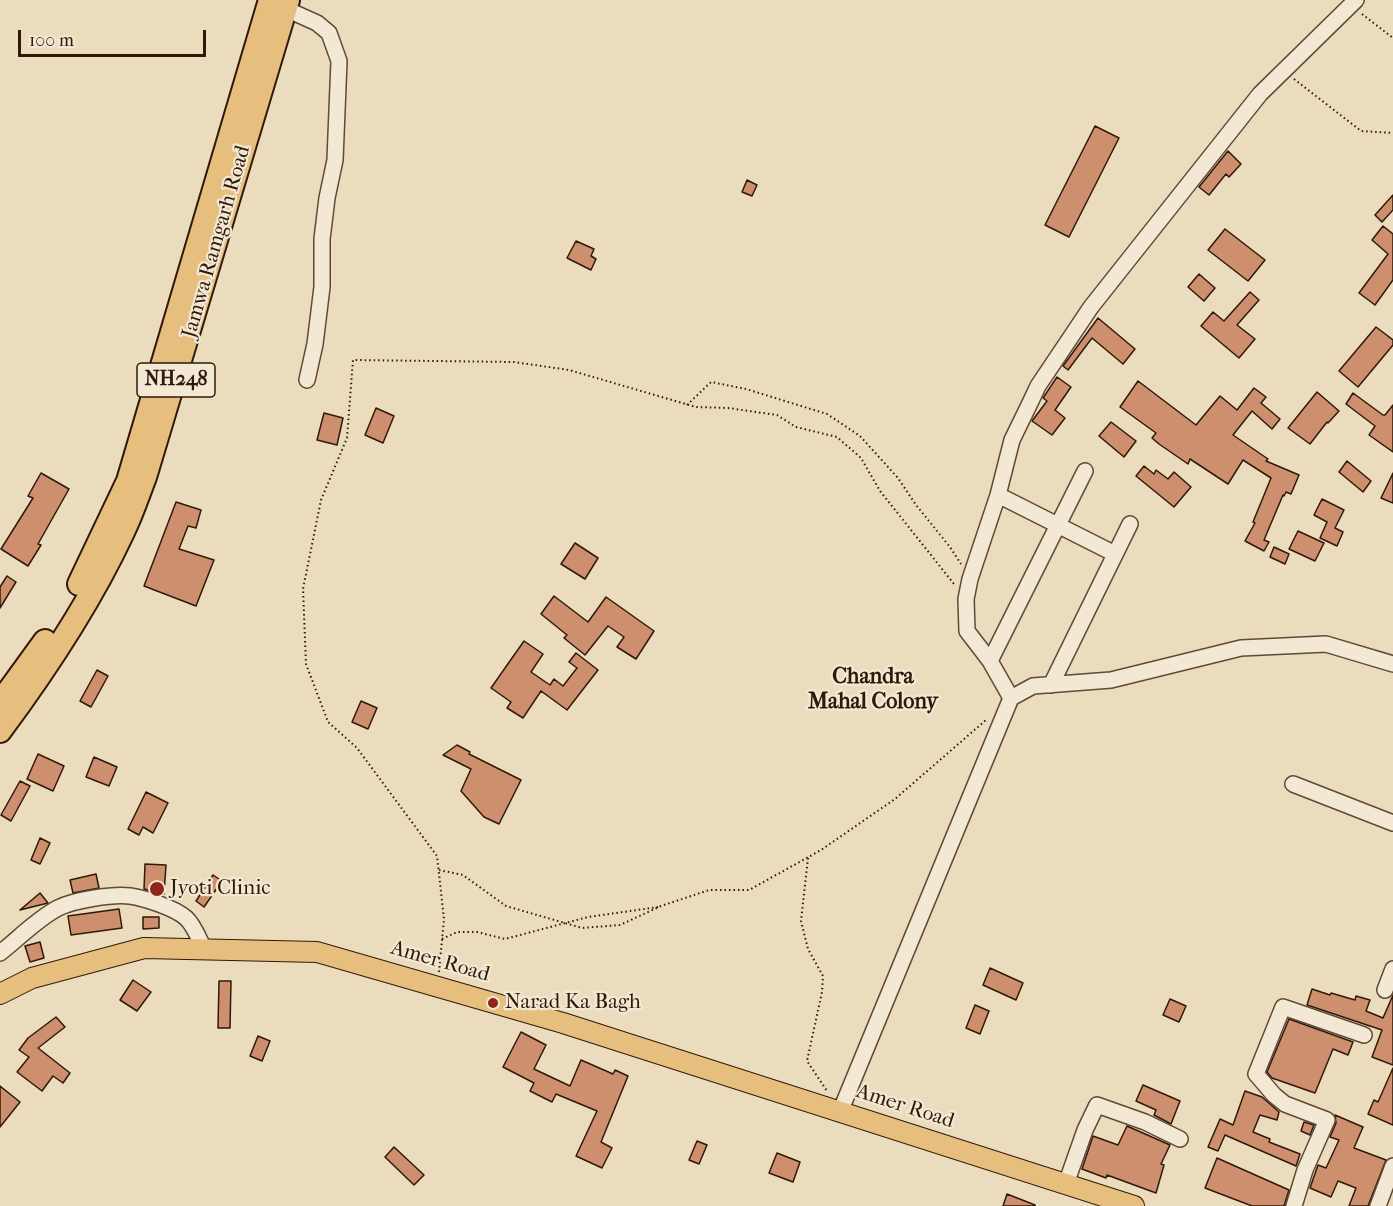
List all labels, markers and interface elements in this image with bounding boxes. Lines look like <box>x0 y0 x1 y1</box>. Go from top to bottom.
scale bar <box>21 18 208 56</box>
text: 100 m <box>29 30 74 51</box>
street label: Jamwa Ramgarh Road <box>177 143 257 341</box>
road number: NH248 <box>137 363 215 397</box>
district label: Chandra Mahal Colony <box>808 665 938 716</box>
place label: Jyoti Clinic <box>170 876 271 902</box>
marker: Jyoti Clinic <box>148 880 166 898</box>
street label: Amer Road <box>388 936 492 988</box>
place label: Narad Ka Bagh <box>505 990 641 1016</box>
marker: Narad Ka Bagh <box>486 996 500 1010</box>
street label: Amer Road <box>853 1079 957 1135</box>

